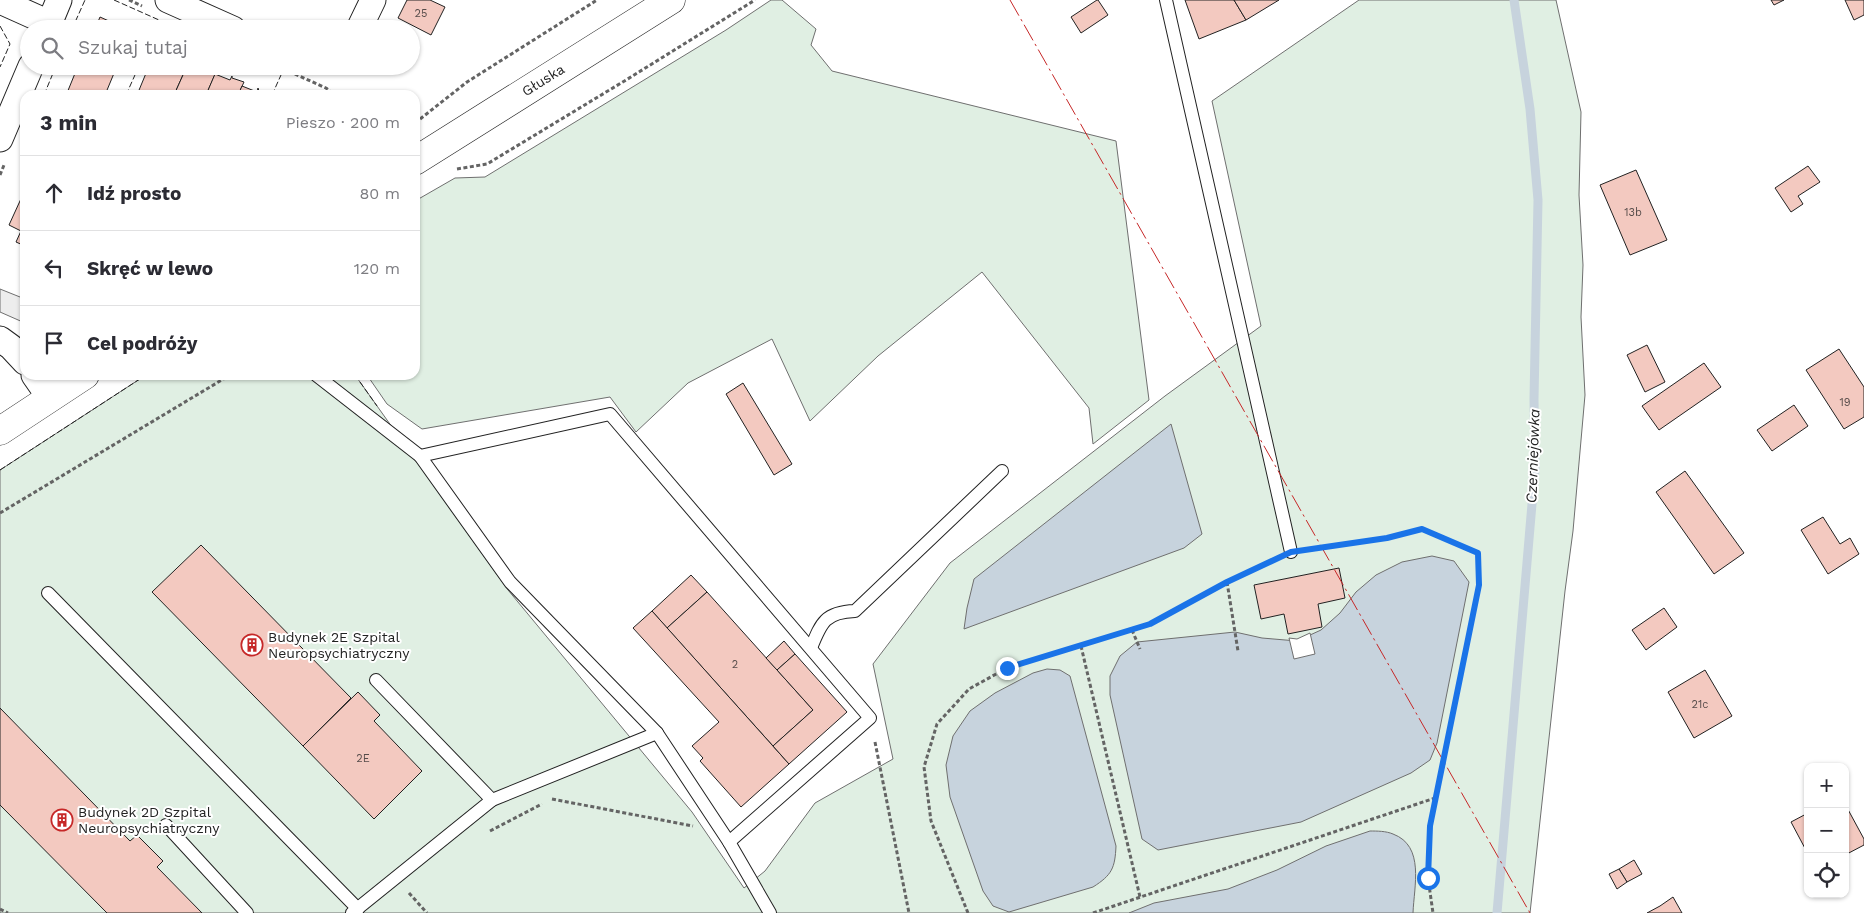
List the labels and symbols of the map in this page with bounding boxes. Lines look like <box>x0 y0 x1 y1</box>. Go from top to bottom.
house number: 25 <box>415 7 427 20</box>
street label: Głuska <box>519 61 567 99</box>
house number: 13b <box>1624 206 1642 219</box>
house number: 19 <box>1839 396 1851 409</box>
water label: Czerniejówka <box>1522 408 1544 504</box>
place label: Budynek 2E Szpital Neuropsychiatryczny <box>268 629 410 661</box>
building icon: Budynek 2E Szpital Neuropsychiatryczny <box>240 633 264 657</box>
route end <box>996 657 1019 680</box>
house number: 2 <box>732 658 738 671</box>
house number: 21c <box>1692 698 1708 711</box>
house number: 2E <box>356 752 370 765</box>
place label: Budynek 2D Szpital Neuropsychiatryczny <box>78 804 220 836</box>
building icon: Budynek 2D Szpital Neuropsychiatryczny <box>50 808 74 832</box>
route start <box>1417 867 1440 890</box>

